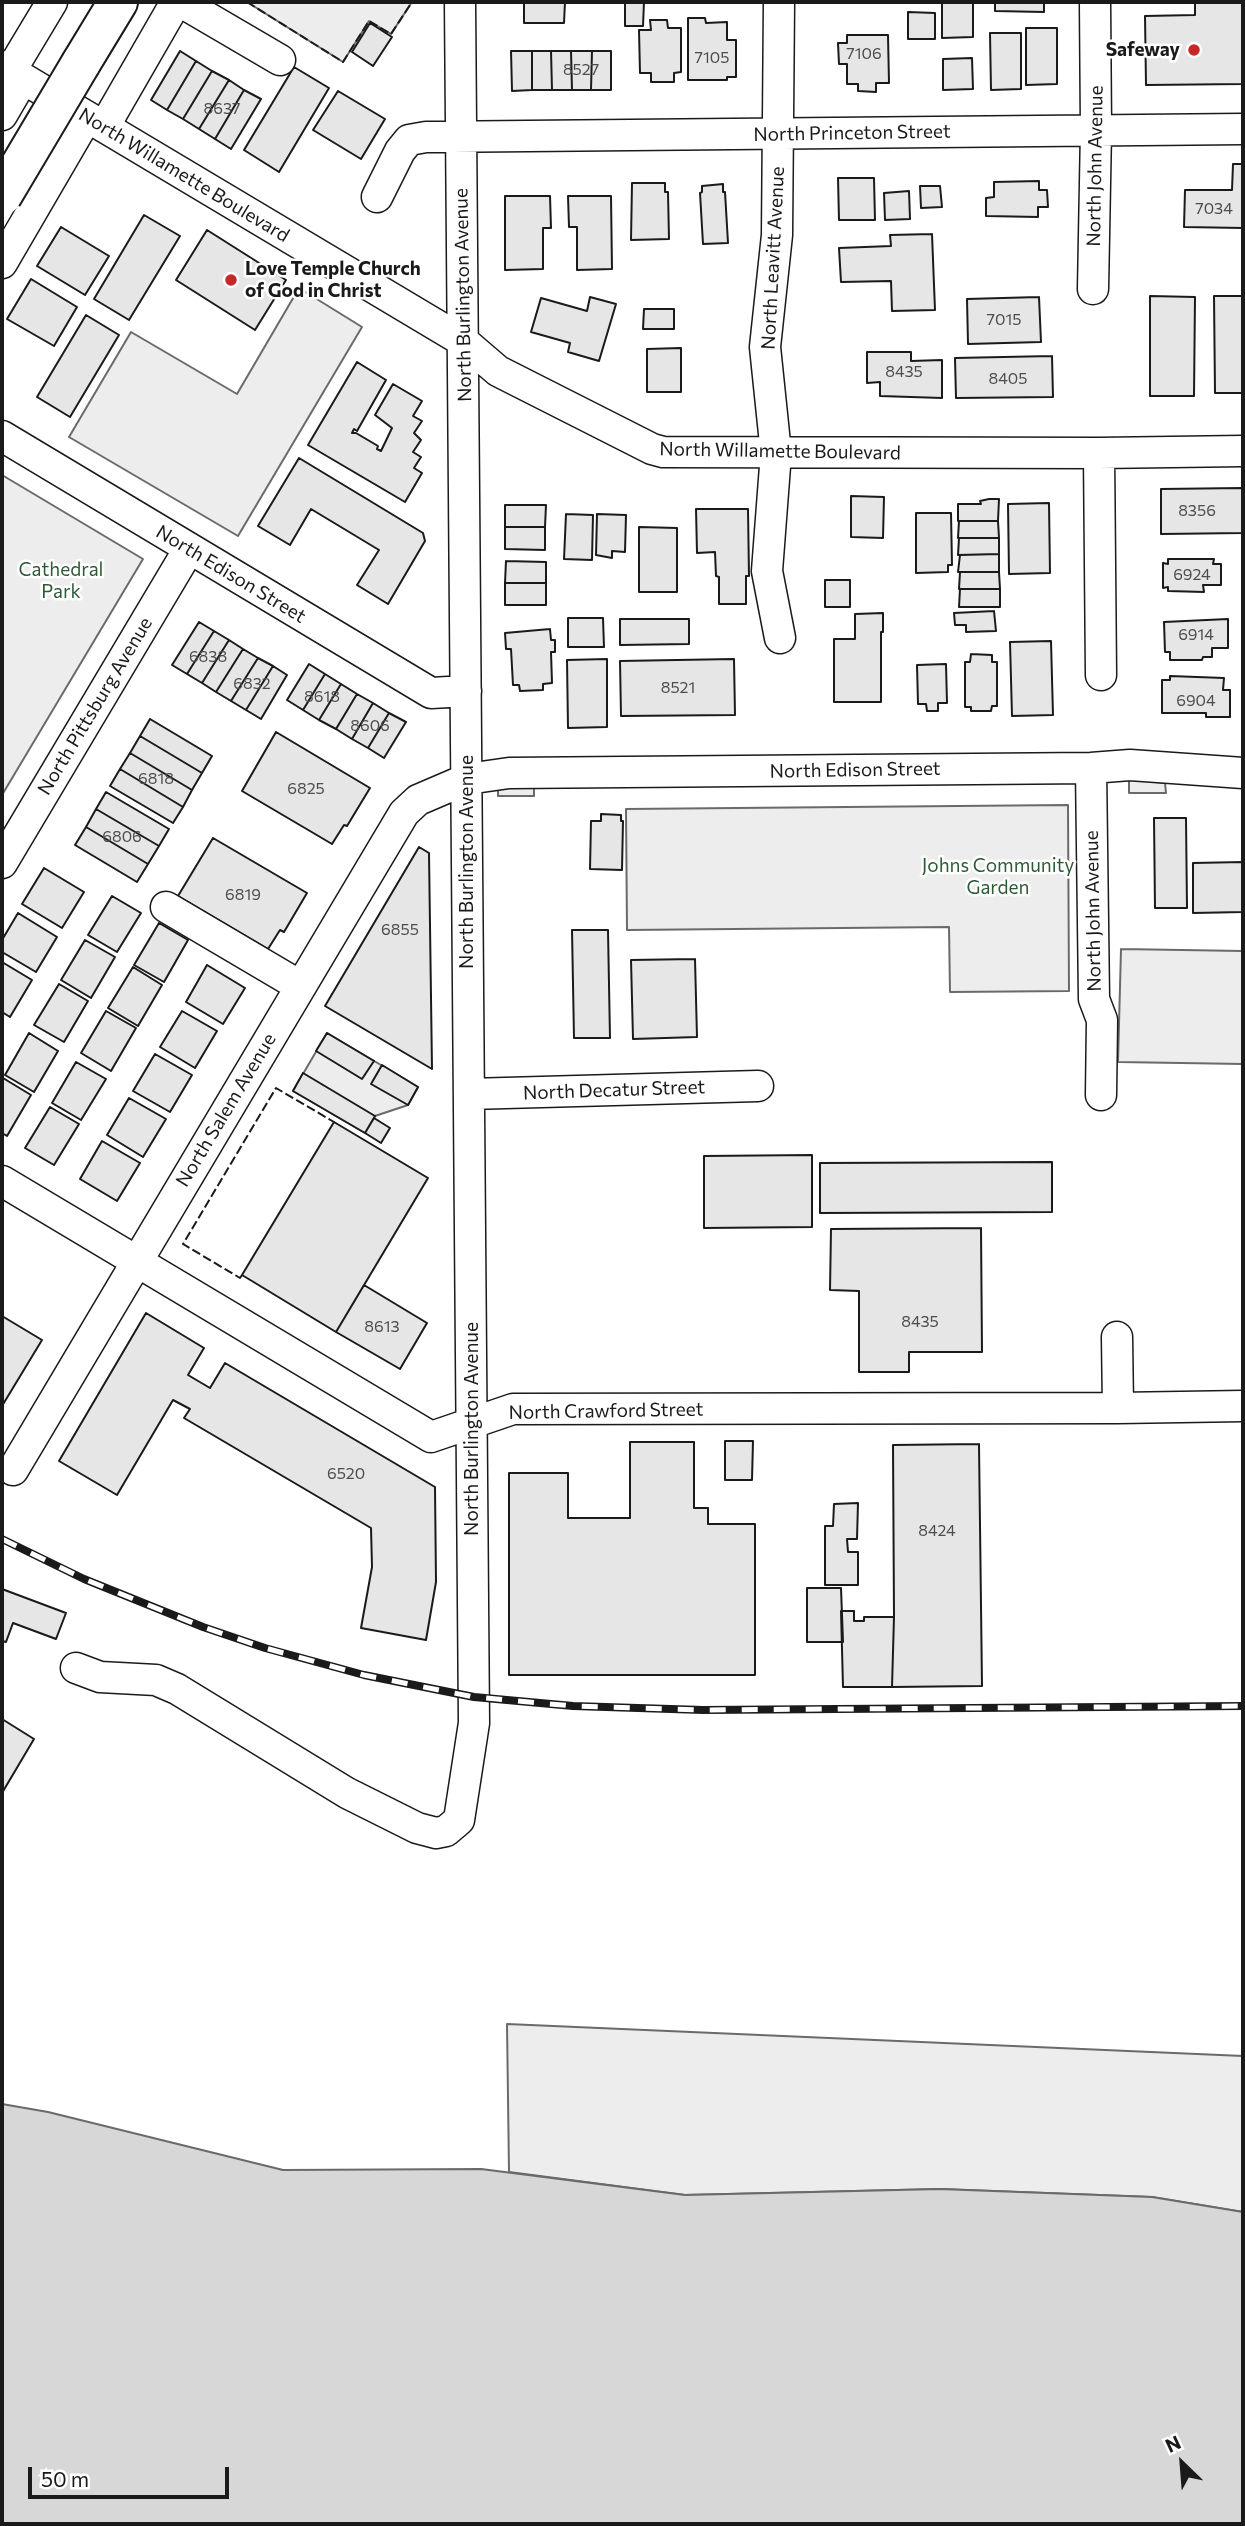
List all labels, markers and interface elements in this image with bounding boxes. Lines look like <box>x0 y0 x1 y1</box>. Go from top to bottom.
place label: Safeway <box>1106 39 1180 61</box>
marker: Safeway <box>1186 42 1202 58</box>
house number: 7106 <box>846 44 882 64</box>
house number: 7105 <box>695 48 729 68</box>
house number: 8527 <box>563 60 599 80</box>
street label: North John Avenue <box>1082 85 1108 247</box>
house number: 8637 <box>204 99 240 119</box>
street label: North Willamette Boulevard <box>75 103 293 247</box>
street label: North Princeton Street <box>753 120 951 146</box>
street label: North Leavitt Avenue <box>757 166 789 350</box>
street label: North Burlington Avenue <box>450 188 476 402</box>
house number: 7034 <box>1195 199 1233 219</box>
place label: Love Temple Church of God in Christ <box>245 258 421 302</box>
marker: Love Temple Church of God in Christ <box>223 272 239 288</box>
house number: 7015 <box>987 310 1021 330</box>
house number: 8435 <box>885 362 923 382</box>
house number: 8405 <box>989 369 1027 389</box>
street label: North Willamette Boulevard <box>659 437 901 465</box>
house number: 8356 <box>1178 501 1216 521</box>
street label: North Edison Street <box>152 520 310 628</box>
park label: Cathedral Park <box>19 559 103 603</box>
house number: 6924 <box>1173 565 1211 585</box>
street label: North Pittsburg Avenue <box>33 613 157 799</box>
house number: 6914 <box>1178 625 1214 645</box>
house number: 6838 <box>189 647 227 667</box>
house number: 6832 <box>233 674 271 694</box>
house number: 8521 <box>661 678 695 698</box>
house number: 8618 <box>304 687 340 707</box>
house number: 6904 <box>1176 691 1216 711</box>
house number: 8606 <box>350 716 390 736</box>
street label: North Burlington Avenue <box>456 755 478 969</box>
street label: North Edison Street <box>769 757 941 783</box>
house number: 6818 <box>138 769 174 789</box>
house number: 6825 <box>287 779 325 799</box>
house number: 6806 <box>102 827 142 847</box>
street label: North John Avenue <box>1080 830 1106 992</box>
park label: Johns Community Garden <box>922 855 1074 899</box>
house number: 6819 <box>225 885 261 905</box>
house number: 6855 <box>381 920 419 940</box>
street label: North Salem Avenue <box>171 1029 281 1191</box>
street label: North Decatur Street <box>523 1075 705 1105</box>
house number: 8435 <box>901 1312 939 1332</box>
house number: 8613 <box>364 1317 400 1337</box>
street label: North Burlington Avenue <box>461 1322 483 1536</box>
street label: North Crawford Street <box>508 1398 704 1424</box>
house number: 6520 <box>327 1464 365 1484</box>
house number: 8424 <box>918 1521 956 1541</box>
north arrow <box>1147 2428 1217 2498</box>
text: N <box>1162 2430 1184 2457</box>
scale bar <box>32 2452 233 2496</box>
text: 50 m <box>41 2466 89 2491</box>

